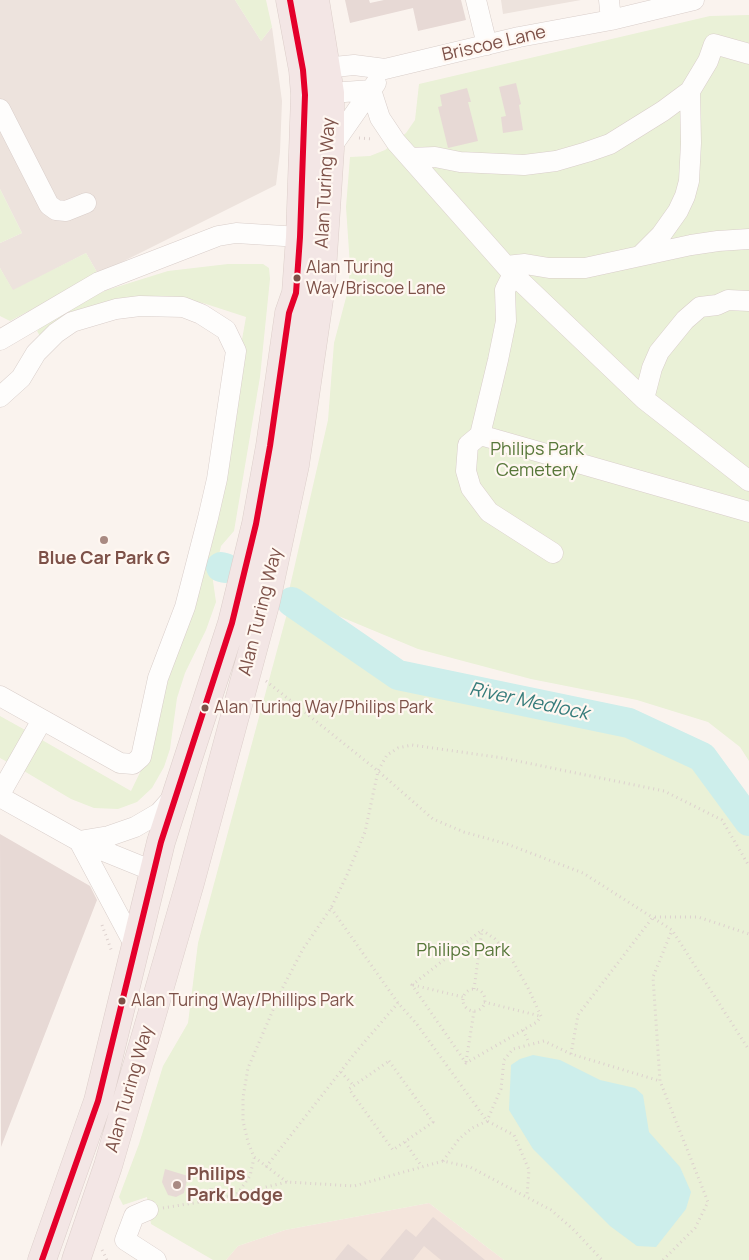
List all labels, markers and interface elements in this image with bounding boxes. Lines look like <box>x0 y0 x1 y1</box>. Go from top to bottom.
street label: Briscoe Lane <box>440 22 548 66</box>
street label: Alan Turing Way <box>312 117 340 249</box>
place label: Alan Turing Way/Briscoe Lane <box>306 258 446 298</box>
marker: Alan Turing Way/Briscoe Lane <box>292 273 302 283</box>
park label: Philips Park Cemetery <box>490 439 584 482</box>
marker: Blue Car Park G <box>98 534 110 546</box>
street label: Alan Turing Way <box>235 546 287 678</box>
place label: Blue Car Park G <box>38 548 170 570</box>
water label: River Medlock <box>467 678 591 726</box>
place label: Alan Turing Way/Philips Park <box>214 698 433 718</box>
marker: Alan Turing Way/Philips Park <box>200 703 210 713</box>
park label: Philips Park <box>416 940 510 962</box>
place label: Alan Turing Way/Phillips Park <box>131 991 354 1011</box>
marker: Alan Turing Way/Phillips Park <box>117 996 127 1006</box>
street label: Alan Turing Way <box>102 1023 158 1155</box>
place label: Philips Park Lodge <box>187 1164 283 1206</box>
marker: Philips Park Lodge <box>171 1179 183 1191</box>

